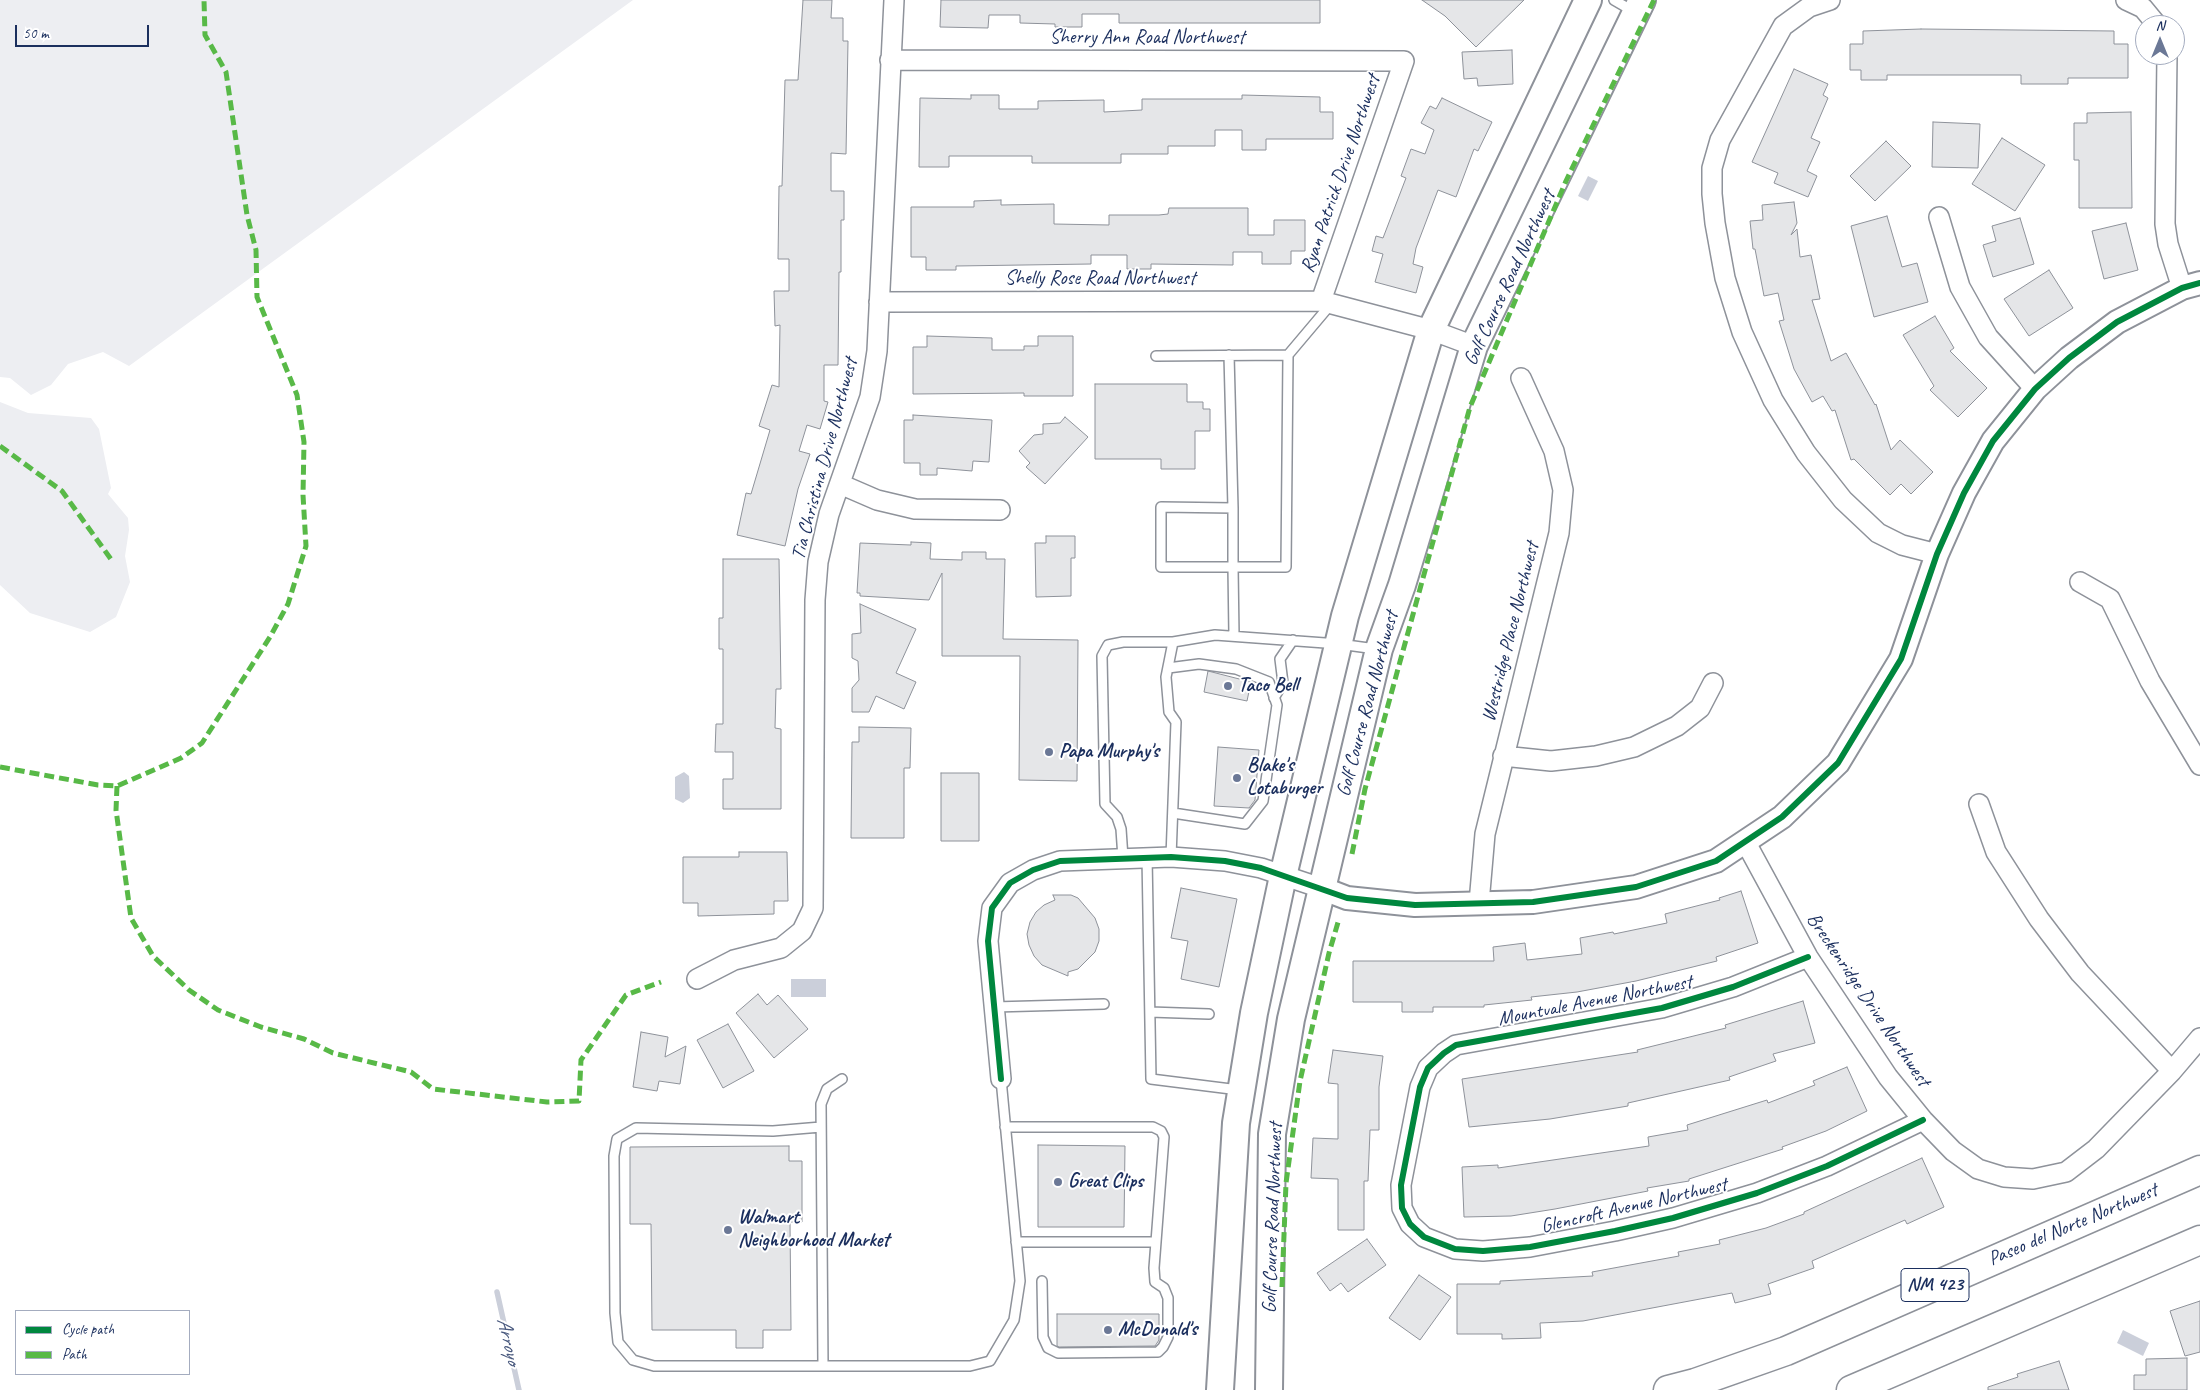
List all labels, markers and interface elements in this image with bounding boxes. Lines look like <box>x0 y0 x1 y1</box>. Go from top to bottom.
scale bar <box>18 15 151 47</box>
north arrow <box>2135 15 2185 65</box>
text: N <box>2156 17 2164 34</box>
text: 50 m <box>23 24 49 43</box>
street label: Sherry Ann Road Northwest <box>1049 26 1245 50</box>
street label: Ryan Patrick Drive Northwest <box>1296 72 1386 276</box>
street label: Golf Course Road Northwest <box>1459 187 1561 369</box>
street label: Shelly Rose Road Northwest <box>1005 267 1195 291</box>
street label: Tia Christina Drive Northwest <box>787 356 863 562</box>
street label: Westridge Place Northwest <box>1477 540 1545 724</box>
street label: Golf Course Road Northwest <box>1332 609 1404 799</box>
place label: Taco Bell <box>1238 674 1298 698</box>
marker: Taco Bell <box>1222 680 1234 692</box>
place label: Papa Murphy's <box>1059 740 1159 764</box>
marker: Papa Murphy's <box>1043 746 1055 758</box>
place label: Blake's Lotaburger <box>1247 754 1322 801</box>
marker: Blake's Lotaburger <box>1231 772 1243 784</box>
street label: Breckenridge Drive Northwest <box>1801 909 1935 1091</box>
street label: Mountvale Avenue Northwest <box>1496 970 1694 1032</box>
street label: Golf Course Road Northwest <box>1258 1122 1288 1314</box>
place label: Great Clips <box>1068 1170 1143 1194</box>
street label: Glencroft Avenue Northwest <box>1539 1173 1729 1239</box>
marker: Great Clips <box>1052 1176 1064 1188</box>
street label: Paseo del Norte Northwest <box>1985 1179 2161 1271</box>
place label: Walmart Neighborhood Market <box>738 1206 889 1253</box>
marker: Walmart Neighborhood Market <box>722 1224 734 1236</box>
road number: NM 423 <box>1901 1268 1969 1302</box>
legend <box>15 1310 190 1375</box>
water label: Arroyo <box>490 1315 526 1367</box>
place label: McDonald's <box>1118 1318 1197 1342</box>
text: Cycle path <box>62 1320 114 1339</box>
marker: McDonald's <box>1102 1324 1114 1336</box>
text: Path <box>62 1345 87 1364</box>

